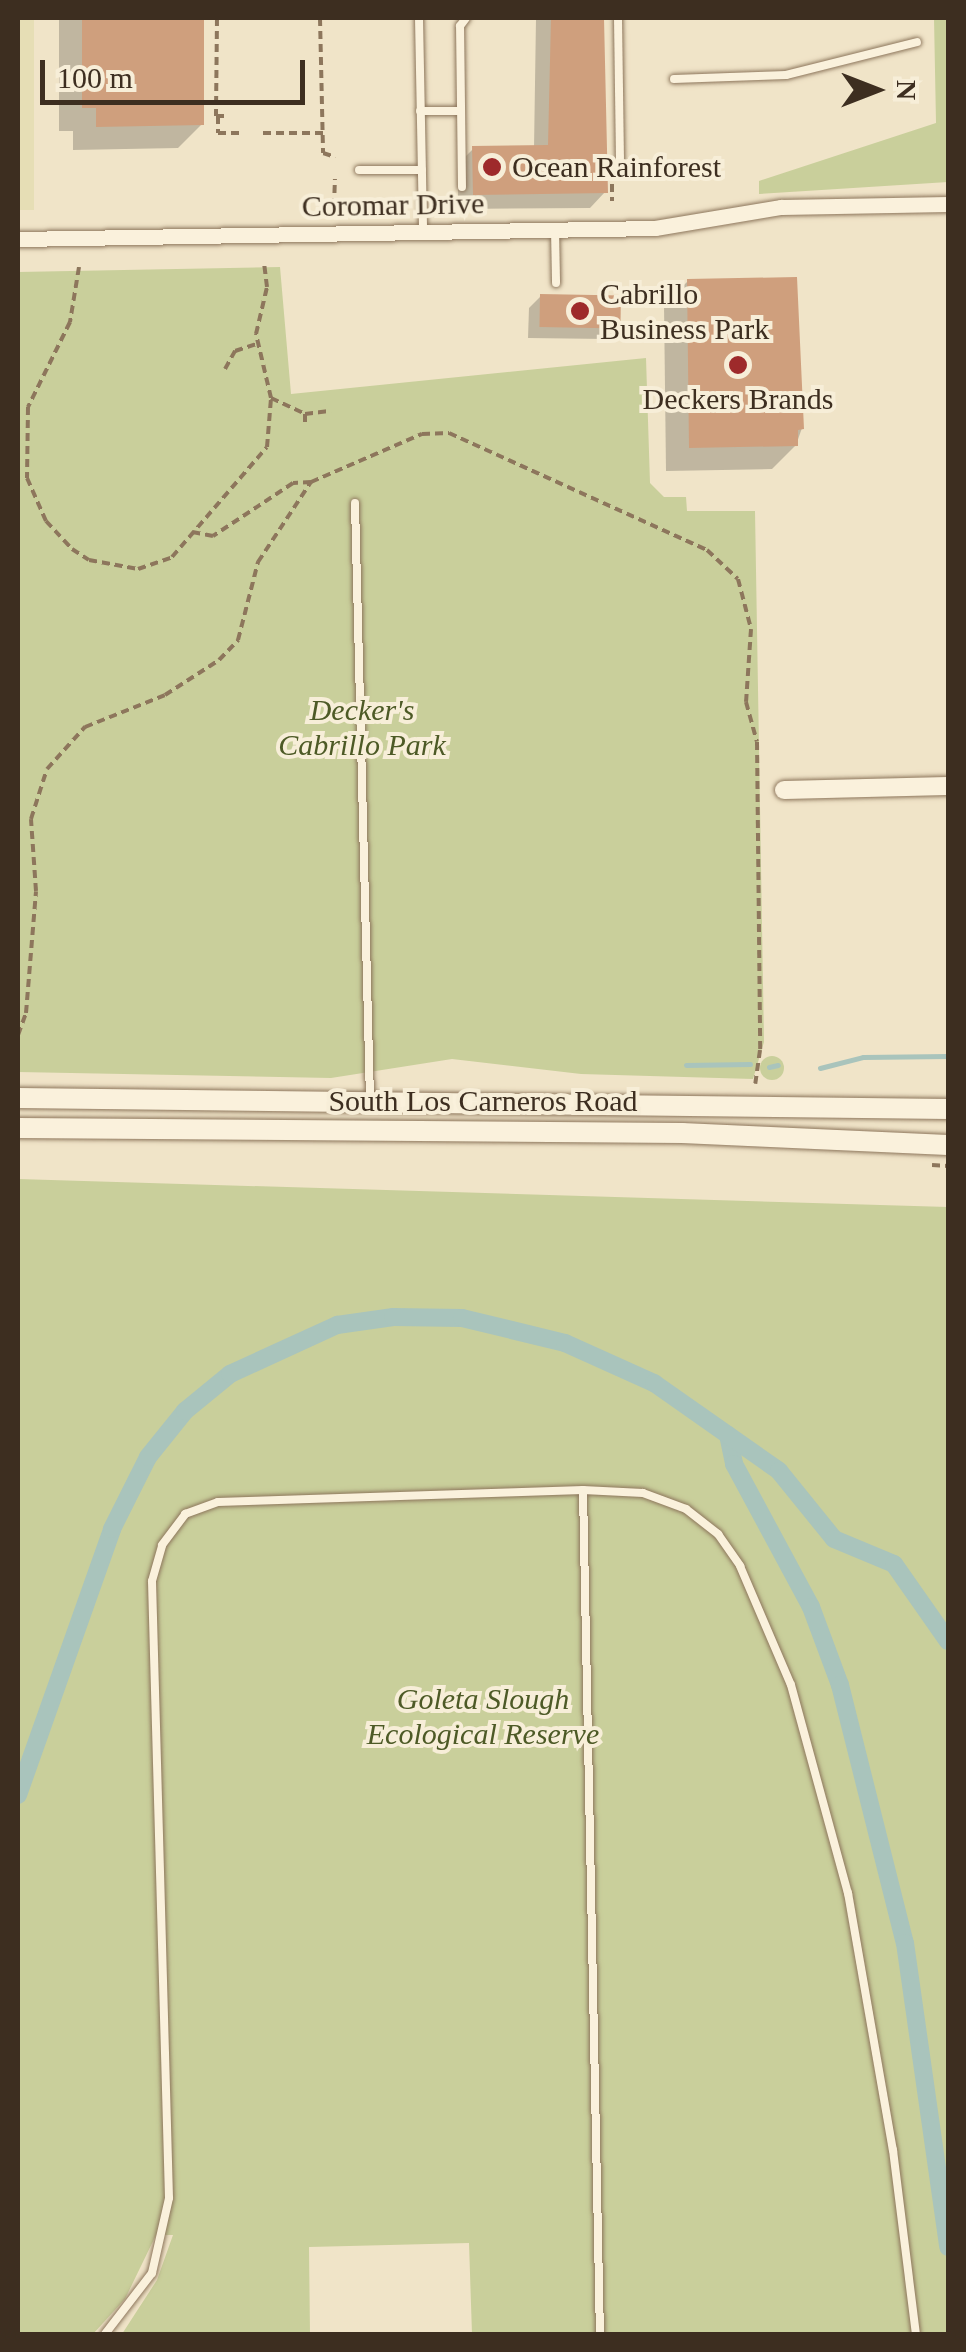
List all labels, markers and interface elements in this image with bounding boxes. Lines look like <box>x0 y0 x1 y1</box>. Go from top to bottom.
scale bar <box>45 40 310 102</box>
north arrow <box>826 40 926 140</box>
text: 100 m <box>57 61 133 94</box>
text: N <box>891 80 922 100</box>
place label: Ocean Rainforest <box>512 149 721 185</box>
marker: Ocean Rainforest <box>481 156 503 178</box>
street label: Coromar Drive <box>301 185 485 225</box>
place label: Cabrillo Business Park <box>600 276 769 346</box>
marker: Cabrillo Business Park <box>569 300 591 322</box>
marker: Deckers Brands <box>727 354 749 376</box>
place label: Deckers Brands <box>643 381 833 417</box>
park label: Decker's Cabrillo Park <box>278 692 446 762</box>
street label: South Los Carneros Road <box>328 1083 638 1119</box>
park label: Goleta Slough Ecological Reserve <box>367 1681 599 1752</box>

